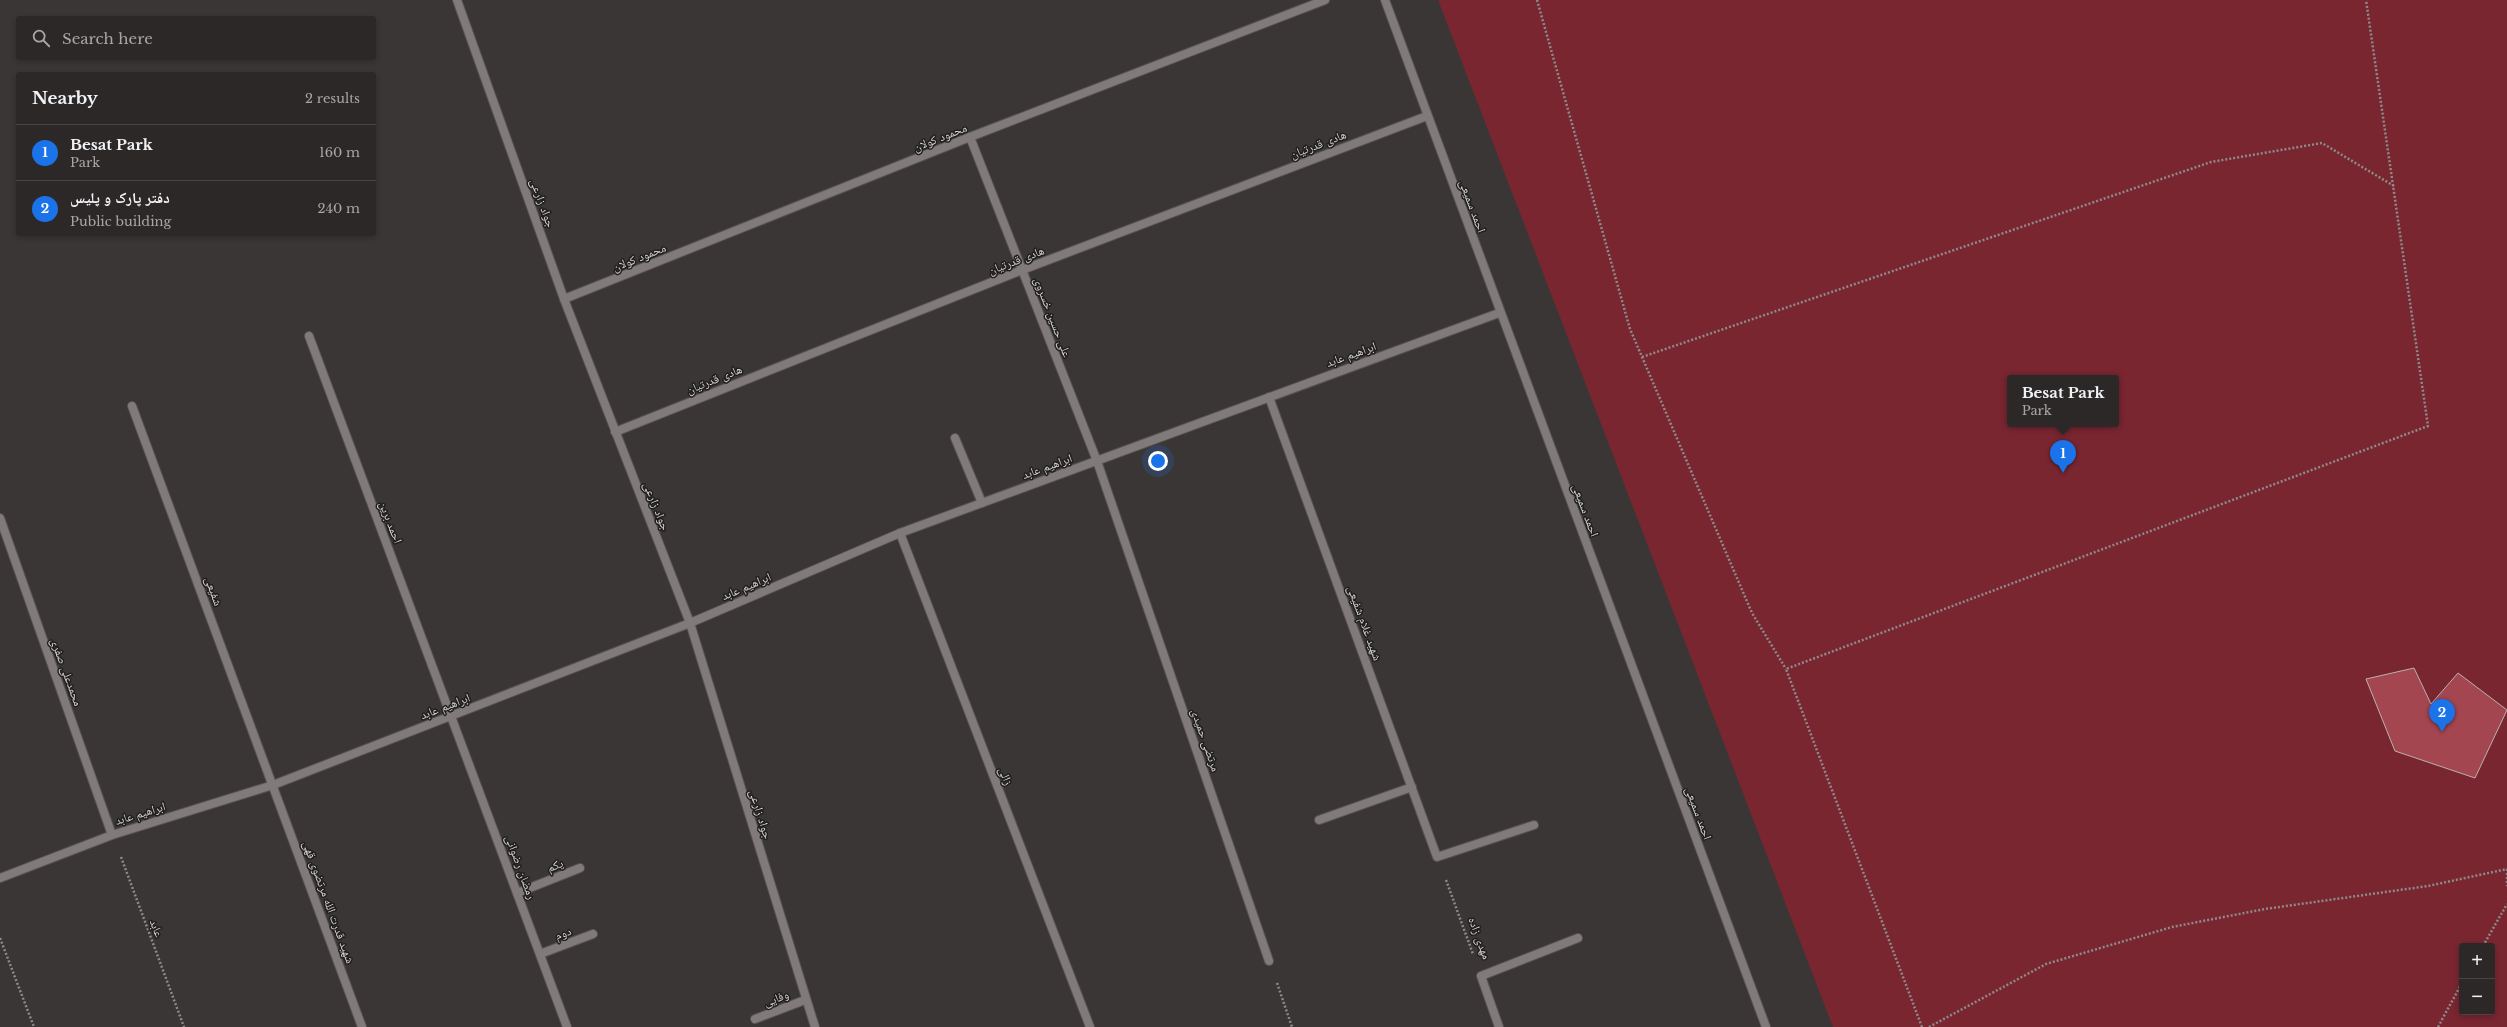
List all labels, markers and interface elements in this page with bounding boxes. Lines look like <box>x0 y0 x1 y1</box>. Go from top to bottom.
search box <box>16 16 376 60</box>
icon: search <box>30 27 52 49</box>
text: Search here <box>62 29 153 48</box>
text: Nearby <box>32 88 98 109</box>
text: 2 results <box>305 90 360 107</box>
street label: محمود کولان <box>911 120 969 154</box>
street label: هادی قدرتیان <box>1288 126 1348 162</box>
text: Besat Park <box>70 135 153 154</box>
text: 1 <box>42 144 48 161</box>
text: 160 m <box>319 144 360 161</box>
text: Park <box>70 154 100 171</box>
street label: جواد زارعی <box>527 176 559 230</box>
street label: احمد سمیعی <box>1456 178 1489 235</box>
text: دفتر پارک و پلیس <box>70 188 170 207</box>
text: 2 <box>41 200 49 217</box>
text: 240 m <box>317 200 360 217</box>
text: Public building <box>70 213 171 230</box>
street label: محمود کولان <box>610 240 668 274</box>
street label: هادی قدرتیان <box>986 242 1046 278</box>
street label: علی حسین خسروی <box>1031 275 1075 359</box>
street label: ابراهیم عابد <box>1324 338 1379 371</box>
street label: هادی قدرتیان <box>684 361 744 397</box>
popup <box>2007 375 2119 427</box>
text: Besat Park <box>2022 383 2104 402</box>
text: Park <box>2022 402 2052 419</box>
pin: 1 <box>2050 440 2076 473</box>
street label: ابراهیم عابد <box>1020 450 1075 483</box>
your location <box>1148 451 1168 471</box>
street label: جواد زارعی <box>640 480 674 533</box>
street label: احمد سمیعی <box>1569 482 1602 539</box>
street label: احمد برین <box>376 499 406 545</box>
street label: ابراهیم عابد <box>719 569 773 604</box>
street label: شفیعی <box>202 574 226 608</box>
street label: شهید غلام شفیعی <box>1344 583 1386 663</box>
street label: محمدعلی صفری <box>48 636 86 708</box>
street label: ابراهیم عابد <box>418 690 473 723</box>
pin: 2 <box>2429 699 2455 732</box>
street label: مرتضی حمیدی <box>1188 707 1224 773</box>
street label: زالی <box>996 765 1016 788</box>
street label: احمد سمیعی <box>1682 785 1715 842</box>
street label: جواد زارعی <box>746 787 776 841</box>
street label: ابراهیم عابد <box>113 798 168 829</box>
street label: رمضان رضوانی <box>502 833 540 901</box>
street label: شهید قدرت الله مرتضوی قهی <box>300 839 358 965</box>
street label: یکم <box>545 855 566 876</box>
street label: مهدی زاده <box>1465 915 1495 961</box>
street label: عابد <box>146 917 167 939</box>
street label: دوم <box>553 923 574 944</box>
map controls <box>2459 943 2495 1015</box>
button: + <box>2459 943 2495 979</box>
button: − <box>2459 979 2495 1015</box>
street label: وفایی <box>761 986 791 1010</box>

